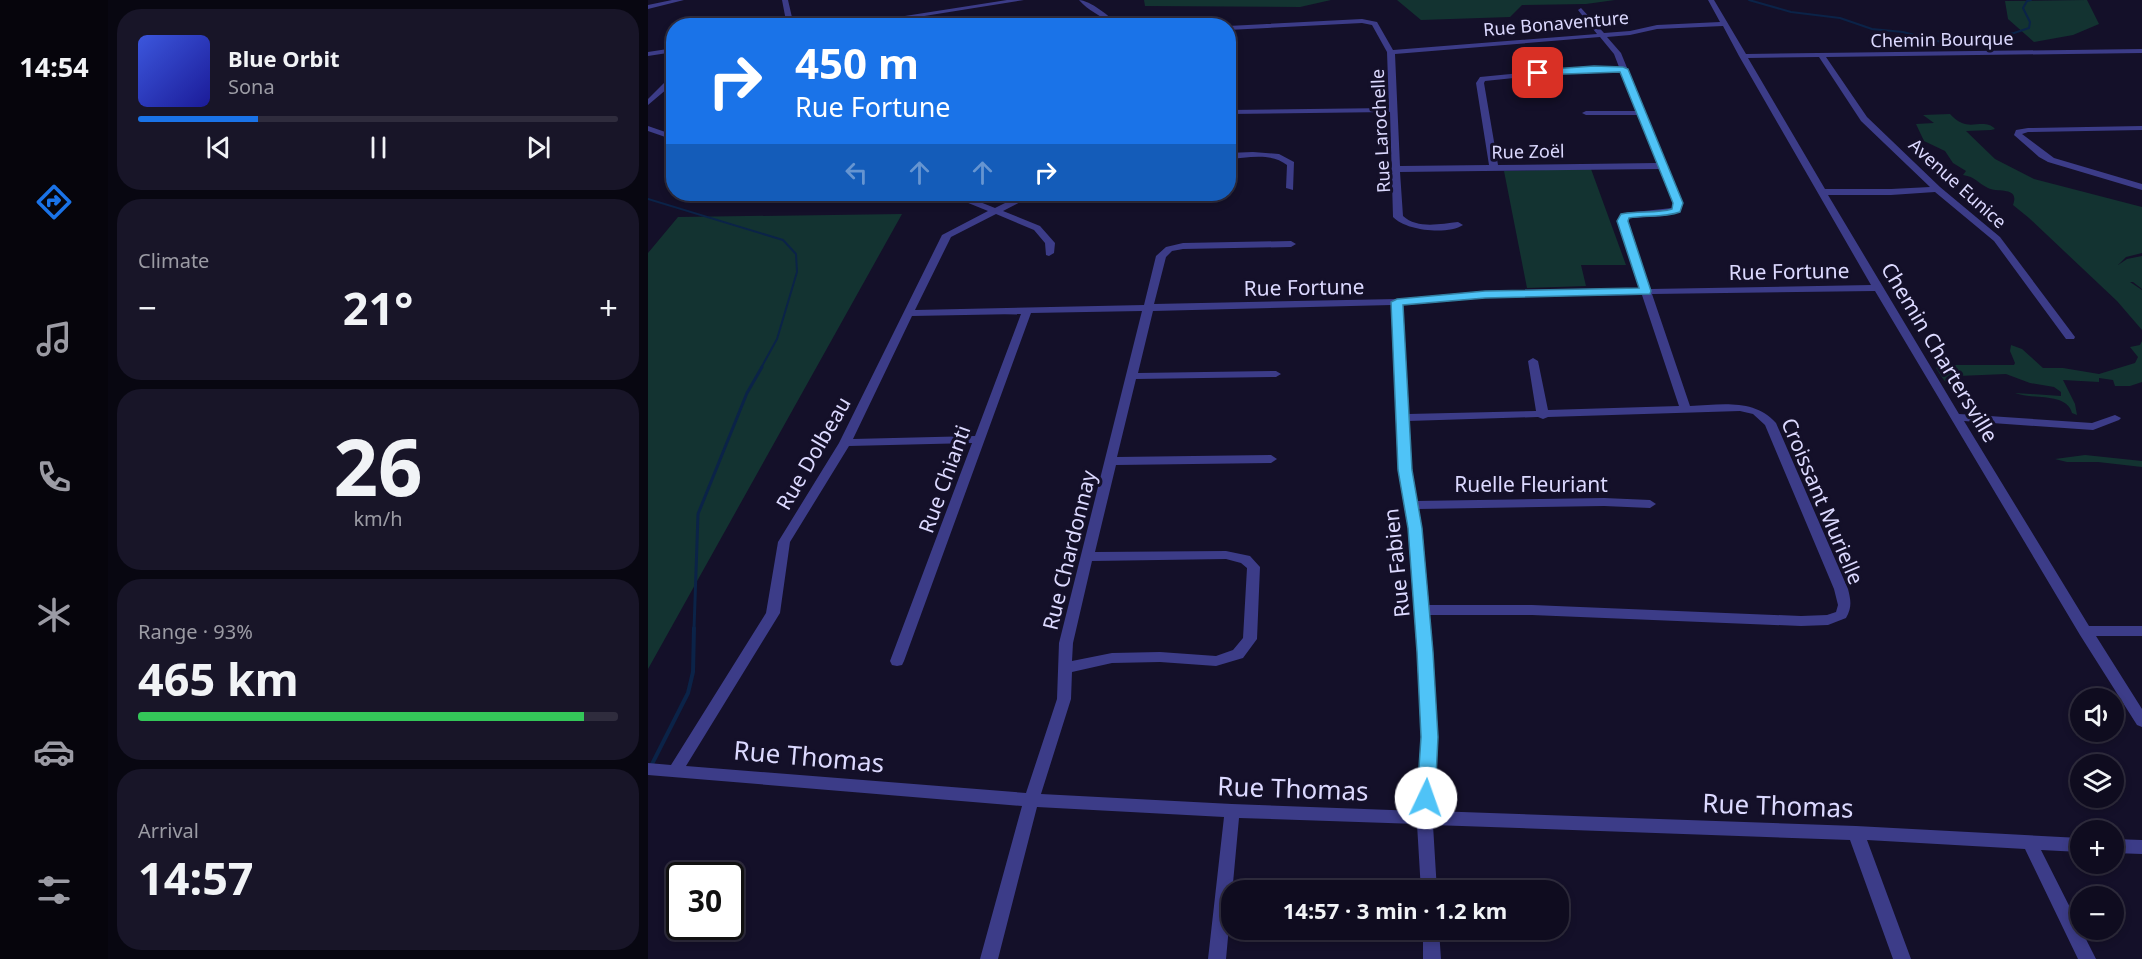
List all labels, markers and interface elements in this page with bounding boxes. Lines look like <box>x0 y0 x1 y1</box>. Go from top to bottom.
street label: Rue Bonaventure <box>1482 5 1630 41</box>
street label: Chemin Bourque <box>1870 26 2014 52</box>
text: 450 m <box>795 34 919 91</box>
icon: right <box>696 42 774 120</box>
text: Blue Orbit <box>228 43 340 73</box>
pin <box>1512 47 1563 98</box>
text: 14:54 <box>19 48 89 85</box>
icon: arrive <box>1521 56 1554 89</box>
street label: Rue Larochelle <box>1365 68 1395 194</box>
text: Sona <box>228 73 275 100</box>
text: Rue Fortune <box>795 88 951 125</box>
icon: previous <box>202 131 235 164</box>
icon: pause <box>362 131 395 164</box>
icon: next <box>522 131 555 164</box>
street label: Avenue Eunice <box>1904 133 2012 233</box>
street label: Rue Zoël <box>1491 138 1565 164</box>
icon: left <box>840 156 873 189</box>
icon: ahead <box>903 156 936 189</box>
icon: ahead <box>966 156 999 189</box>
icon: right <box>1029 156 1062 189</box>
icon: directions <box>33 181 75 223</box>
text: Climate <box>138 247 209 274</box>
street label: Rue Fortune <box>1728 256 1850 286</box>
street label: Chemin Chartersville <box>1875 257 2005 447</box>
street label: Rue Fortune <box>1243 272 1365 302</box>
text: 21° <box>343 277 413 338</box>
text: − <box>138 285 157 330</box>
text: + <box>599 285 618 330</box>
icon: music <box>33 318 75 360</box>
street label: Rue Dolbeau <box>769 391 857 515</box>
text: 26 <box>333 413 423 519</box>
street label: Croissant Murielle <box>1775 414 1871 588</box>
street label: Rue Chianti <box>912 421 976 537</box>
icon: phone <box>33 456 75 498</box>
street label: Rue Chardonnay <box>1036 467 1102 633</box>
street label: Ruelle Fleuriant <box>1454 470 1608 498</box>
text: km/h <box>353 505 403 532</box>
street label: Rue Fabien <box>1376 507 1416 619</box>
icon: climate <box>33 594 75 636</box>
text: Range · 93% <box>138 618 253 645</box>
text: 465 km <box>138 648 299 709</box>
map controls <box>2070 688 2124 940</box>
button: sound <box>2070 688 2124 742</box>
icon: car <box>33 731 75 773</box>
street label: Rue Thomas <box>732 731 886 781</box>
button: layers <box>2070 754 2124 808</box>
position arrow <box>1394 766 1458 830</box>
street label: Rue Thomas <box>1217 767 1369 809</box>
street label: Rue Thomas <box>1702 784 1854 826</box>
text: Arrival <box>138 817 199 844</box>
button: + <box>2070 820 2124 874</box>
text: 14:57 <box>138 847 254 908</box>
speed limit sign: 30 <box>666 862 744 940</box>
icon: filters <box>33 869 75 911</box>
button: − <box>2070 886 2124 940</box>
text: 14:57 · 3 min · 1.2 km <box>1283 895 1507 925</box>

